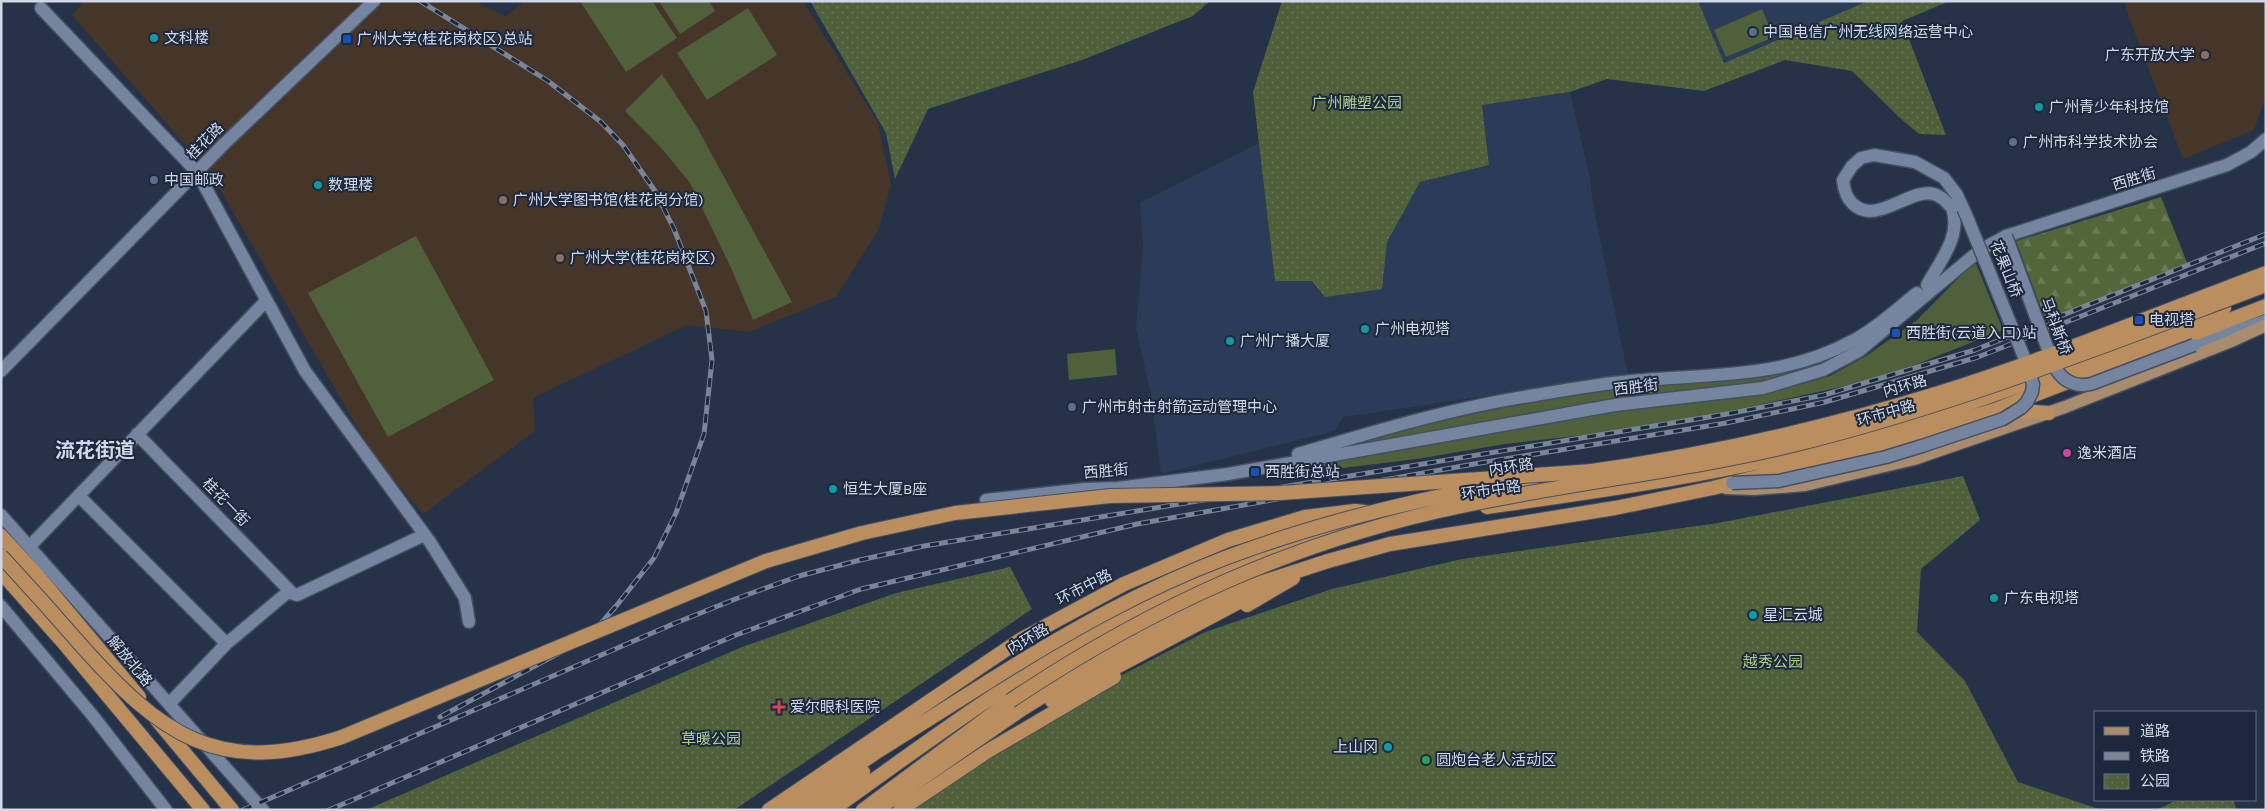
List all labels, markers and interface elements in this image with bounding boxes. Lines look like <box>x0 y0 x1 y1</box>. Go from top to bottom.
place label: 中国电信广州无线网络运营中心 <box>1763 23 1973 41</box>
marker: 中国电信广州无线网络运营中心 <box>1747 26 1759 38</box>
place label: 文科楼 <box>164 29 209 47</box>
place label: 广州大学(桂花岗校区)总站 <box>357 30 533 48</box>
marker: 文科楼 <box>148 32 160 44</box>
marker: 广州大学(桂花岗校区)总站 <box>341 33 353 45</box>
place label: 广东开放大学 <box>2105 46 2195 64</box>
marker: 广东开放大学 <box>2199 49 2211 61</box>
park label: 广州雕塑公园 <box>1312 94 1402 112</box>
place label: 广州青少年科技馆 <box>2049 98 2169 116</box>
marker: 广州青少年科技馆 <box>2033 101 2045 113</box>
street label: 桂花路 <box>183 119 227 163</box>
place label: 广州市科学技术协会 <box>2023 133 2158 151</box>
marker: 广州市科学技术协会 <box>2007 136 2019 148</box>
street label: 西胜街 <box>2110 164 2158 194</box>
place label: 中国邮政 <box>164 171 224 189</box>
marker: 中国邮政 <box>148 174 160 186</box>
place label: 数理楼 <box>328 176 373 194</box>
marker: 数理楼 <box>312 179 324 191</box>
place label: 广州大学图书馆(桂花岗分馆) <box>513 191 704 209</box>
marker: 广州大学图书馆(桂花岗分馆) <box>497 194 509 206</box>
street label: 花果山桥 <box>1986 238 2026 300</box>
place label: 广州大学(桂花岗校区) <box>570 249 716 267</box>
marker: 广州大学(桂花岗校区) <box>554 252 566 264</box>
street label: 马科斯桥 <box>2037 295 2075 357</box>
place label: 电视塔 <box>2149 311 2194 329</box>
marker: 电视塔 <box>2133 314 2145 326</box>
place label: 广州电视塔 <box>1375 320 1450 338</box>
marker: 广州电视塔 <box>1359 323 1371 335</box>
place label: 西胜街(云道入口)站 <box>1906 324 2037 342</box>
marker: 西胜街(云道入口)站 <box>1890 327 1902 339</box>
place label: 广州广播大厦 <box>1240 332 1330 350</box>
marker: 广州广播大厦 <box>1224 335 1236 347</box>
street label: 内环路 <box>1881 371 1929 401</box>
street label: 西胜街 <box>1613 375 1659 399</box>
street label: 环市中路 <box>1855 396 1917 430</box>
place label: 广州市射击射箭运动管理中心 <box>1082 398 1277 416</box>
marker: 广州市射击射箭运动管理中心 <box>1066 401 1078 413</box>
district label: 流花街道 <box>55 439 135 462</box>
place label: 逸米酒店 <box>2077 444 2137 462</box>
marker: 逸米酒店 <box>2061 447 2073 459</box>
street label: 内环路 <box>1487 455 1535 479</box>
street label: 西胜街 <box>1083 460 1129 482</box>
place label: 西胜街总站 <box>1265 463 1340 481</box>
marker: 西胜街总站 <box>1249 466 1261 478</box>
street label: 桂花一街 <box>199 474 253 530</box>
street label: 环市中路 <box>1460 477 1522 503</box>
place label: 恒生大厦B座 <box>843 480 927 498</box>
marker: 恒生大厦B座 <box>827 483 839 495</box>
street label: 环市中路 <box>1053 565 1115 609</box>
place label: 广东电视塔 <box>2004 589 2079 607</box>
marker: 广东电视塔 <box>1988 592 2000 604</box>
place label: 星汇云城 <box>1763 606 1823 624</box>
marker: 星汇云城 <box>1747 609 1759 621</box>
street label: 内环路 <box>1004 620 1052 658</box>
street label: 解放北路 <box>104 632 156 690</box>
park label: 越秀公园 <box>1743 653 1803 671</box>
place label: 爱尔眼科医院 <box>790 698 880 716</box>
marker: 爱尔眼科医院 <box>772 700 786 714</box>
legend <box>2094 711 2257 801</box>
text: 道路 <box>2140 722 2170 740</box>
park label: 草暖公园 <box>681 730 741 748</box>
place label: 上山冈 <box>1333 738 1378 756</box>
marker: 上山冈 <box>1382 741 1394 753</box>
text: 铁路 <box>2140 747 2170 765</box>
place label: 圆炮台老人活动区 <box>1436 751 1556 769</box>
marker: 圆炮台老人活动区 <box>1420 754 1432 766</box>
text: 公园 <box>2140 772 2170 790</box>

